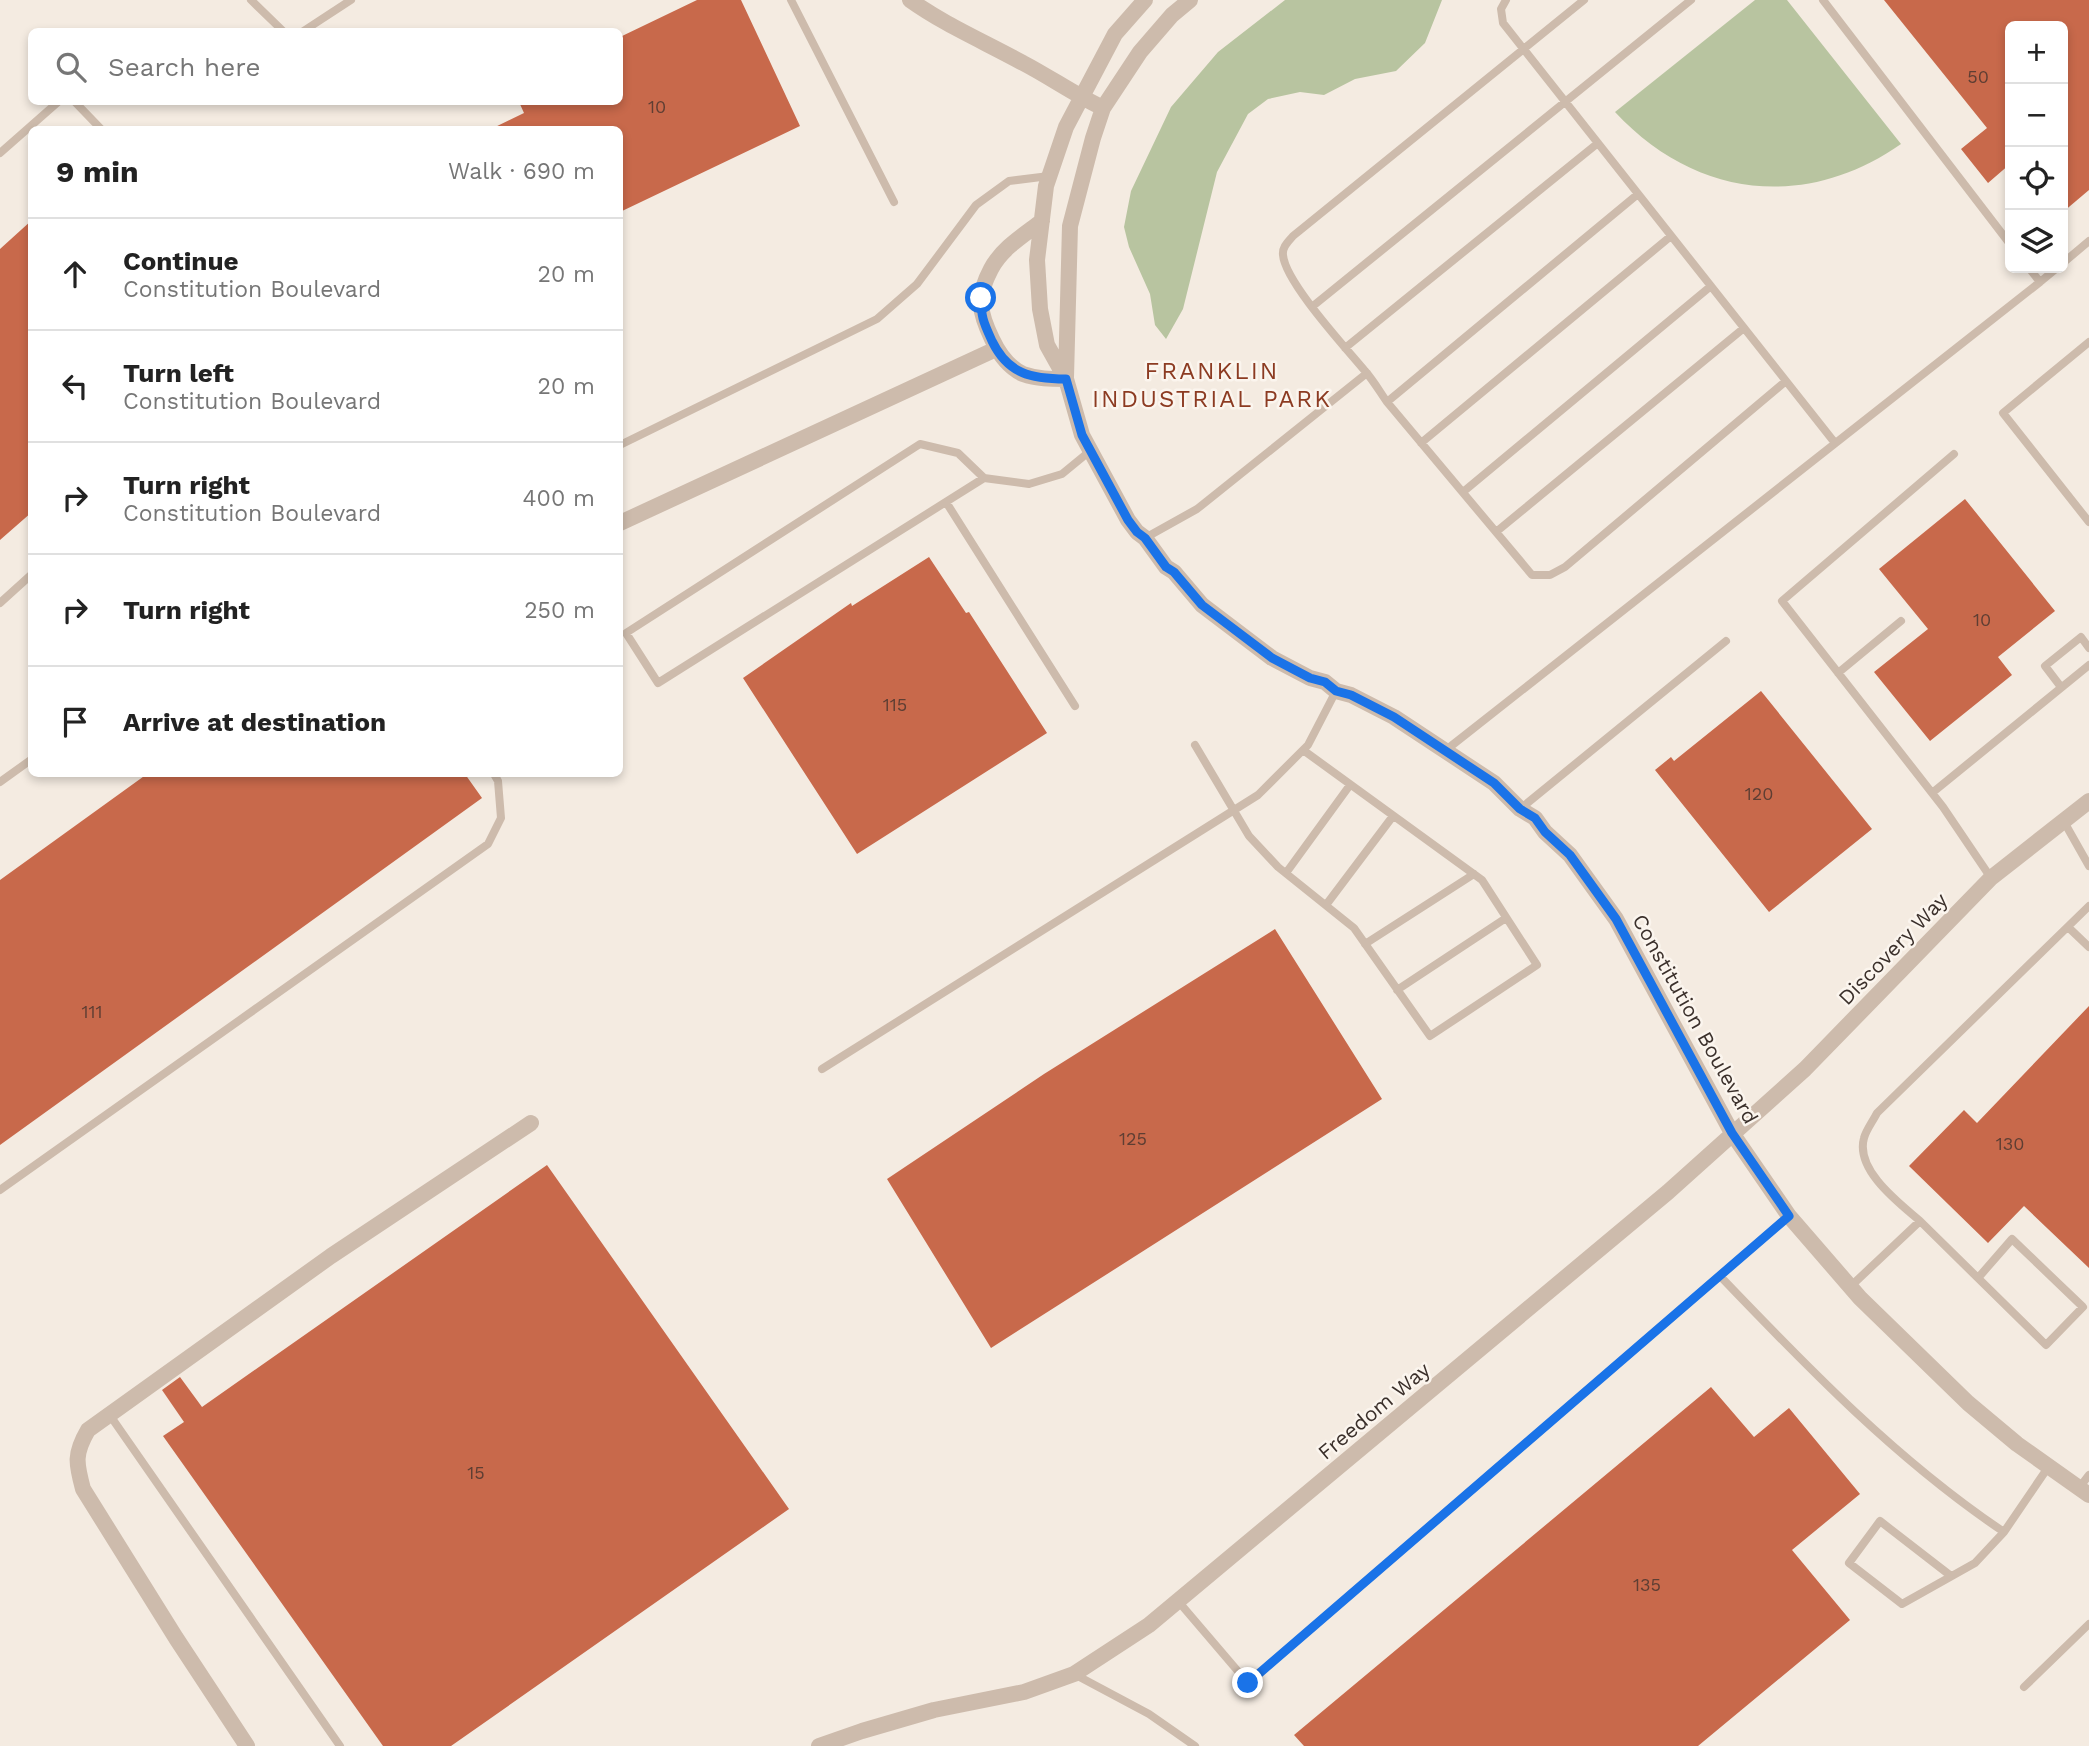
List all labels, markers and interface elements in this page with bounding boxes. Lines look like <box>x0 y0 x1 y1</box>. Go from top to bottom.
map controls <box>2005 21 2068 273</box>
button: + <box>2005 21 2068 84</box>
search box <box>28 28 623 105</box>
icon: search <box>52 48 90 86</box>
text: Search here <box>108 52 260 82</box>
house number: 50 <box>1967 66 1989 87</box>
button: − <box>2005 84 2068 147</box>
house number: 10 <box>648 96 666 117</box>
button: locate <box>2005 147 2068 210</box>
text: 9 min <box>56 154 139 189</box>
text: Walk · 690 m <box>448 158 595 185</box>
button: layers <box>2005 210 2068 273</box>
text: Continue <box>123 246 239 276</box>
icon: ahead <box>56 255 94 293</box>
text: 20 m <box>538 261 595 288</box>
text: Constitution Boulevard <box>123 276 381 303</box>
route start <box>965 282 996 313</box>
district label: FRANKLIN INDUSTRIAL PARK <box>1092 357 1332 413</box>
text: Turn left <box>123 358 234 388</box>
icon: left <box>56 367 94 405</box>
text: 20 m <box>538 373 595 400</box>
text: Constitution Boulevard <box>123 388 381 415</box>
text: Turn right <box>123 470 250 500</box>
icon: right <box>56 479 94 517</box>
text: 400 m <box>523 485 595 512</box>
text: Constitution Boulevard <box>123 500 381 527</box>
icon: right <box>56 591 94 629</box>
text: Turn right <box>123 595 250 625</box>
text: 250 m <box>524 597 595 624</box>
house number: 10 <box>1973 609 1991 630</box>
house number: 115 <box>883 694 907 715</box>
icon: arrive <box>56 703 94 741</box>
text: Arrive at destination <box>123 707 386 737</box>
house number: 120 <box>1745 783 1773 804</box>
street label: Discovery Way <box>1833 887 1952 1010</box>
street label: Constitution Boulevard <box>1627 910 1764 1128</box>
house number: 111 <box>81 1001 103 1022</box>
house number: 125 <box>1119 1128 1147 1149</box>
house number: 130 <box>1996 1133 2024 1154</box>
street label: Freedom Way <box>1313 1356 1435 1465</box>
house number: 15 <box>467 1462 485 1483</box>
house number: 135 <box>1633 1574 1661 1595</box>
route end <box>1232 1667 1263 1698</box>

